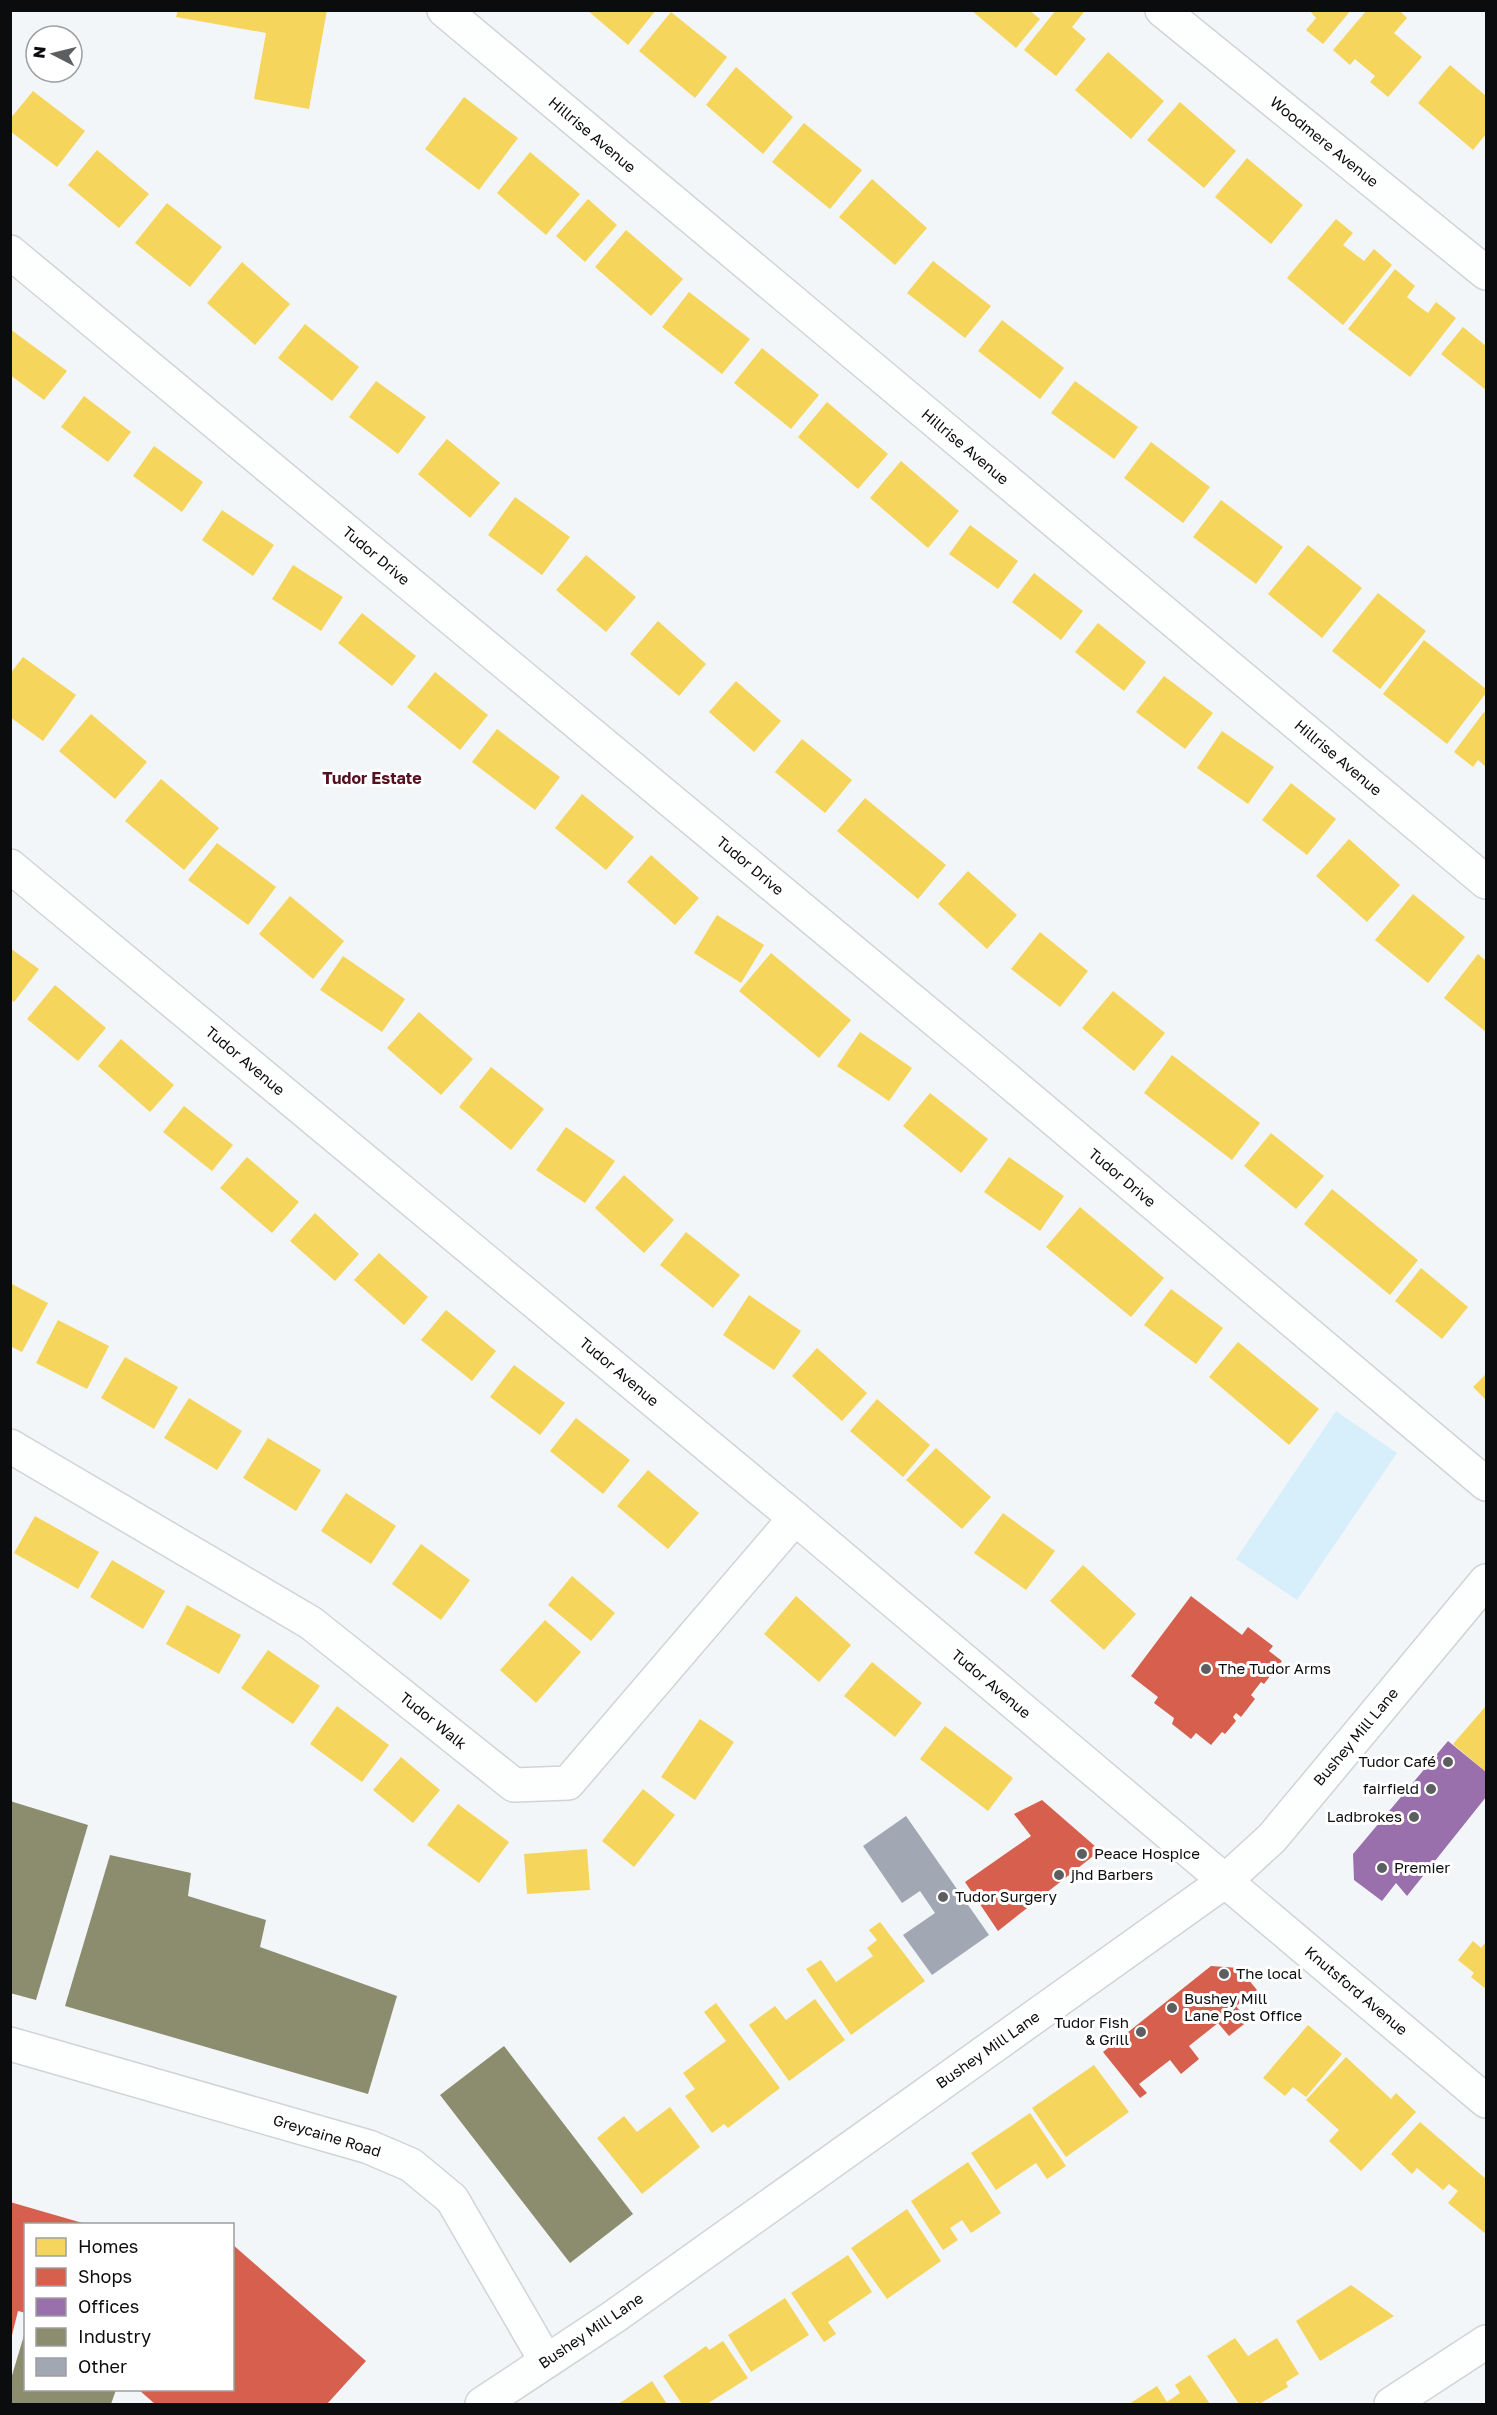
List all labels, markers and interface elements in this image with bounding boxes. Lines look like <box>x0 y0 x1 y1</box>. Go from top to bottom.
north arrow <box>24 24 84 84</box>
text: N <box>28 45 50 59</box>
street label: Woodmere Avenue <box>1267 92 1383 191</box>
street label: Hillrise Avenue <box>545 93 640 176</box>
street label: Hillrise Avenue <box>918 405 1013 488</box>
street label: Tudor Drive <box>339 522 414 589</box>
street label: Hillrise Avenue <box>1291 716 1386 799</box>
district label: Tudor Estate <box>322 768 422 788</box>
street label: Tudor Drive <box>713 832 788 899</box>
street label: Tudor Avenue <box>202 1022 289 1099</box>
street label: Tudor Drive <box>1085 1144 1160 1211</box>
street label: Tudor Avenue <box>576 1333 663 1410</box>
street label: Tudor Avenue <box>948 1645 1035 1722</box>
place label: The Tudor Arms <box>1218 1659 1331 1677</box>
marker: The Tudor Arms <box>1199 1662 1213 1676</box>
street label: Bushey Mill Lane <box>1309 1684 1402 1789</box>
street label: Tudor Walk <box>397 1688 471 1753</box>
place label: Tudor Café <box>1358 1752 1436 1770</box>
marker: Tudor Café <box>1441 1755 1455 1769</box>
place label: fairfield <box>1363 1779 1419 1797</box>
marker: fairfield <box>1424 1782 1438 1796</box>
place label: Ladbrokes <box>1327 1807 1402 1825</box>
marker: Ladbrokes <box>1407 1810 1421 1824</box>
place label: Peace Hospice <box>1094 1844 1200 1862</box>
marker: Peace Hospice <box>1075 1847 1089 1861</box>
place label: Premier <box>1394 1858 1450 1876</box>
marker: Premier <box>1375 1861 1389 1875</box>
place label: jhd Barbers <box>1070 1865 1153 1883</box>
marker: jhd Barbers <box>1052 1868 1066 1882</box>
place label: Tudor Surgery <box>955 1887 1057 1905</box>
marker: Tudor Surgery <box>936 1890 950 1904</box>
street label: Knutsford Avenue <box>1302 1942 1412 2039</box>
place label: The local <box>1236 1964 1302 1982</box>
marker: The local <box>1217 1967 1231 1981</box>
place label: Bushey Mill Lane Post Office <box>1184 1989 1303 2024</box>
marker: Bushey Mill Lane Post Office <box>1165 2001 1179 2015</box>
street label: Bushey Mill Lane <box>932 2007 1043 2092</box>
place label: Tudor Fish & Grill <box>1054 2013 1129 2048</box>
marker: Tudor Fish & Grill <box>1134 2025 1148 2039</box>
street label: Greycaine Road <box>271 2110 383 2160</box>
legend <box>24 2223 234 2391</box>
text: Homes <box>78 2235 138 2257</box>
text: Shops <box>78 2265 132 2287</box>
street label: Bushey Mill Lane <box>535 2288 646 2372</box>
text: Offices <box>78 2295 139 2317</box>
text: Industry <box>78 2325 151 2347</box>
text: Other <box>78 2355 127 2377</box>

